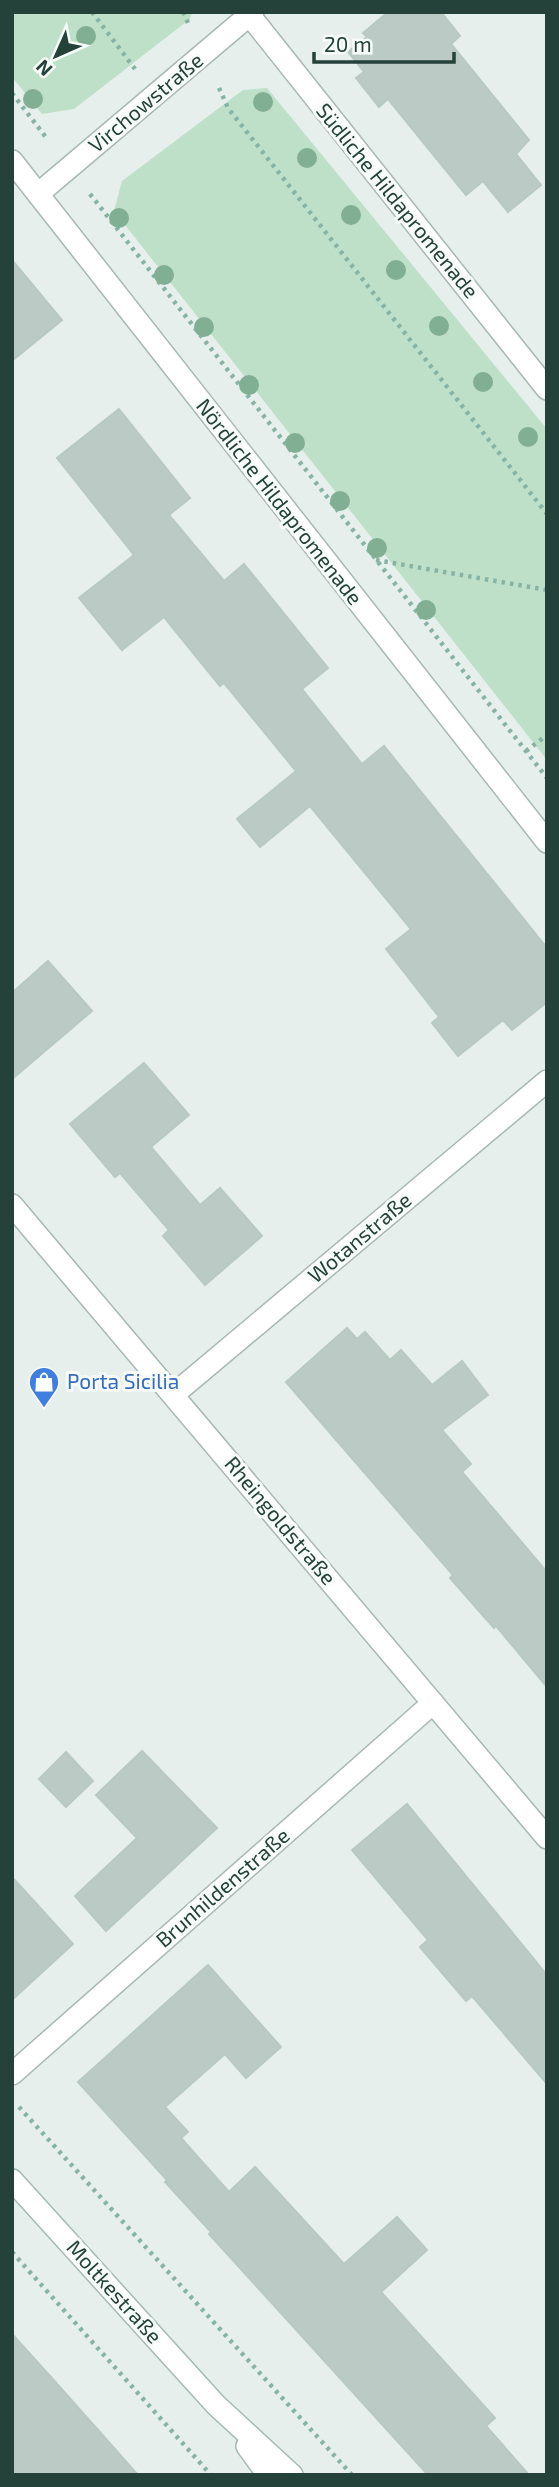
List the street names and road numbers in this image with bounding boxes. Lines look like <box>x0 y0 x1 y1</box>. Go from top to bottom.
street label: Virchowstraße <box>83 47 207 157</box>
street label: Südliche Hildapromenade <box>312 98 485 303</box>
street label: Nördliche Hildapromenade <box>192 393 368 609</box>
street label: Wotanstraße <box>302 1186 416 1287</box>
street label: Rheingoldstraße <box>220 1451 342 1589</box>
street label: Brunhildenstraße <box>150 1822 294 1952</box>
street label: Moltkestraße <box>62 2234 168 2348</box>

